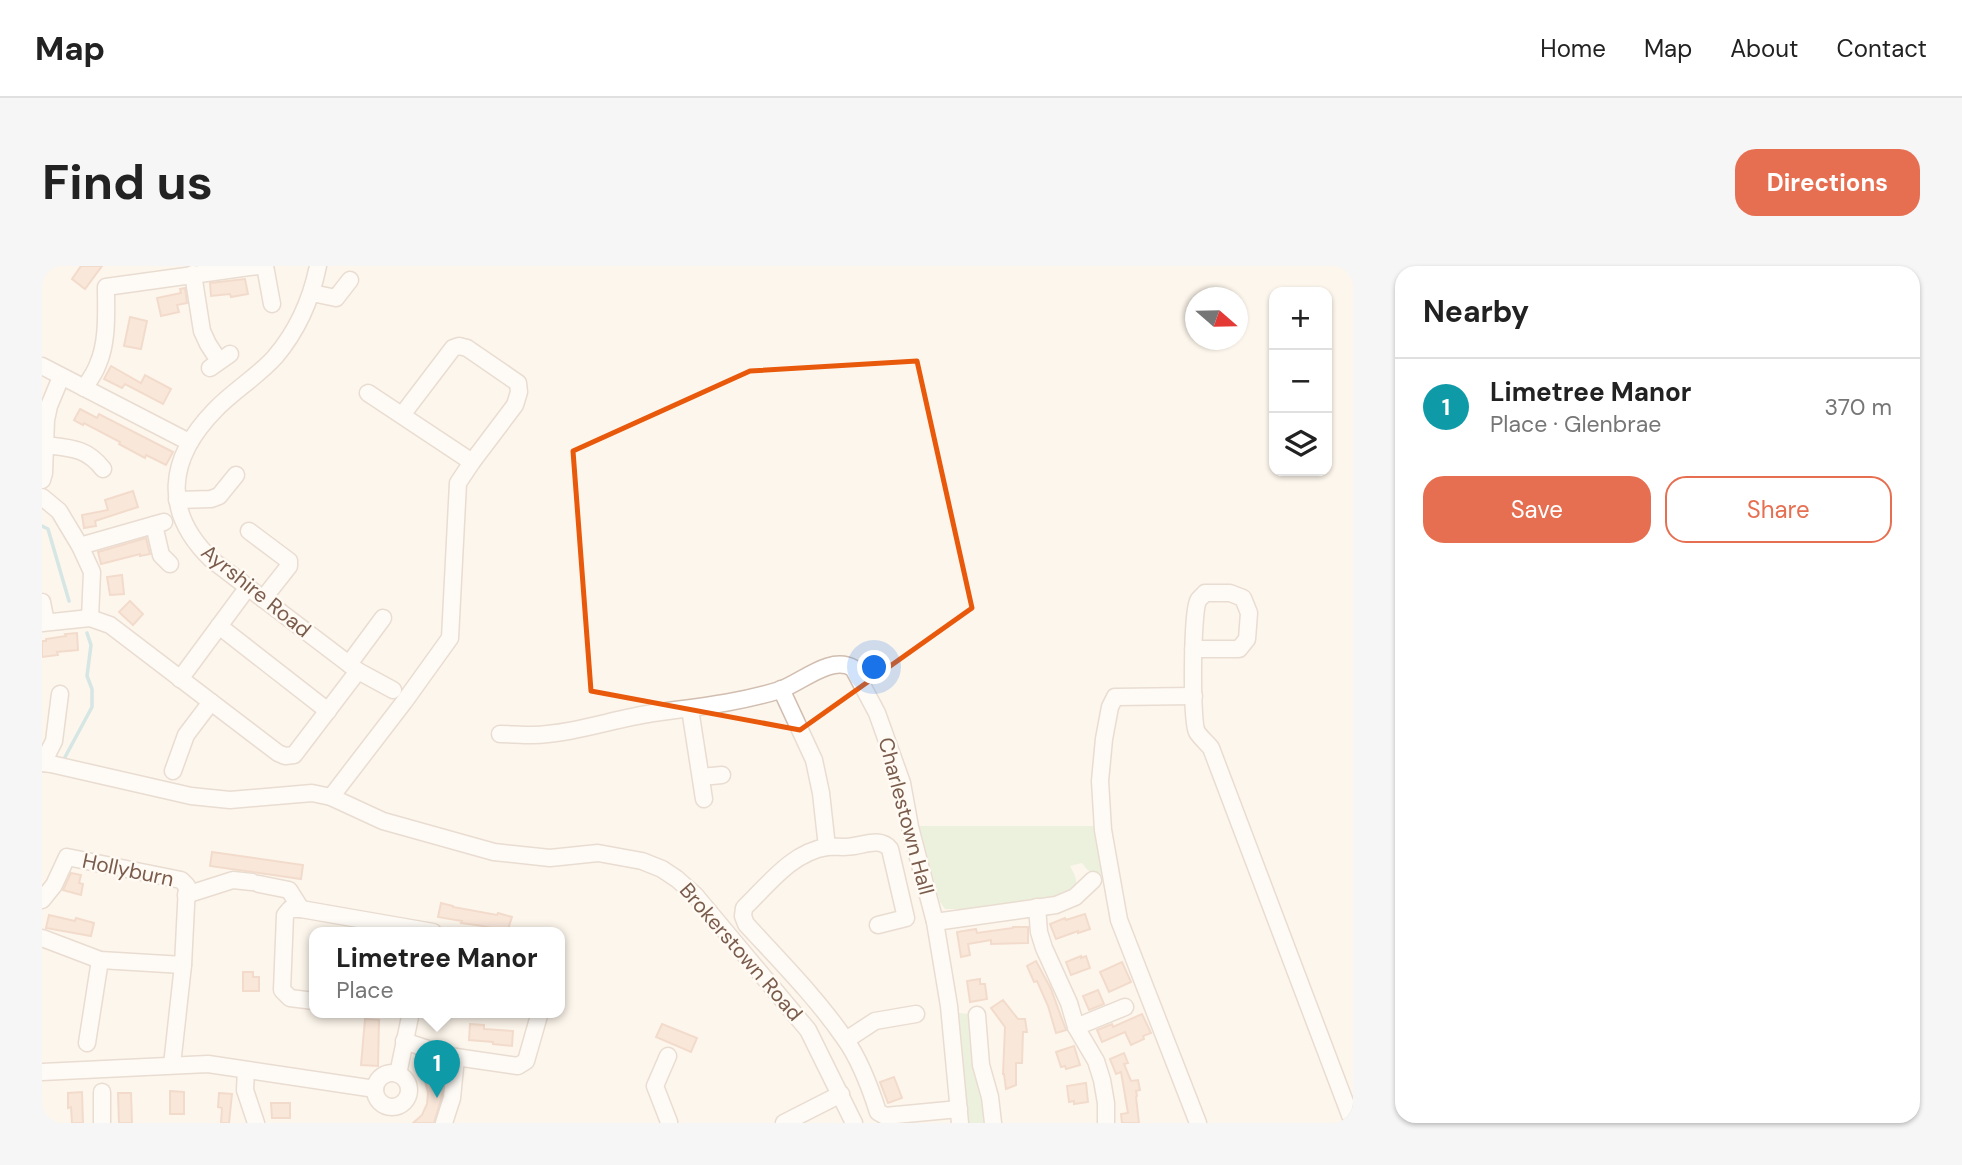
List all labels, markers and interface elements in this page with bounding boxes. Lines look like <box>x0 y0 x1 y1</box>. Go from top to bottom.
text: Map <box>35 27 105 70</box>
text: Home <box>1540 33 1606 64</box>
text: Map <box>1644 33 1692 64</box>
text: About <box>1730 33 1799 64</box>
text: Contact <box>1837 33 1927 64</box>
button: Directions <box>1735 149 1920 216</box>
text: Find us <box>42 150 213 214</box>
north arrow <box>1185 287 1248 350</box>
map controls <box>1269 287 1332 476</box>
button: + <box>1269 287 1332 350</box>
text: Nearby <box>1423 292 1529 331</box>
button: − <box>1269 350 1332 413</box>
text: Limetree Manor <box>1490 375 1691 409</box>
text: 1 <box>1442 392 1450 422</box>
text: 370 m <box>1824 392 1892 422</box>
text: Place · Glenbrae <box>1490 409 1661 439</box>
button: layers <box>1269 413 1332 476</box>
button: Save <box>1423 476 1651 543</box>
button: Share <box>1665 476 1892 543</box>
street label: Ayrshire Road <box>195 538 317 644</box>
your location <box>857 650 891 684</box>
street label: Charlestown Hall <box>872 734 940 898</box>
street label: Hollyburn <box>80 847 176 893</box>
street label: Brokerstown Road <box>673 877 809 1027</box>
popup <box>309 927 565 1018</box>
text: Limetree Manor <box>336 941 538 975</box>
text: Place <box>336 975 393 1005</box>
pin: 1 <box>414 1040 460 1098</box>

